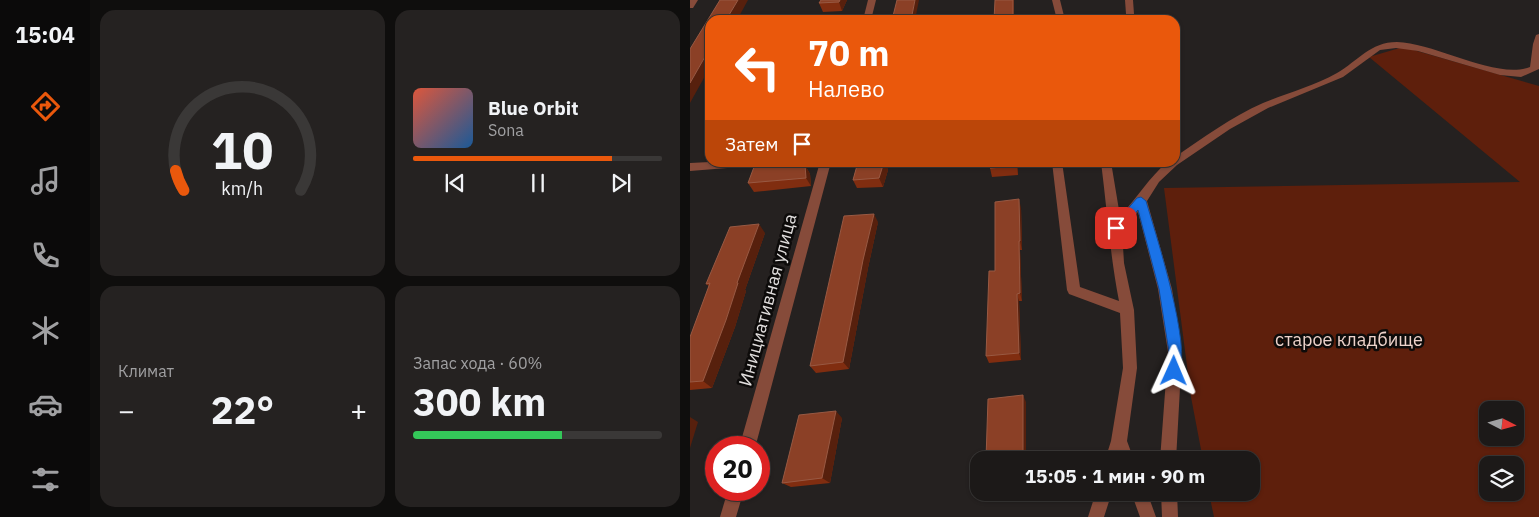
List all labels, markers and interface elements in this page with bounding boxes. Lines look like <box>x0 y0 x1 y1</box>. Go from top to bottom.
text: 15:04 <box>15 20 75 49</box>
text: 70 m <box>808 30 890 76</box>
icon: left <box>725 35 790 100</box>
text: Налево <box>808 74 885 103</box>
icon: directions <box>28 89 63 124</box>
text: Blue Orbit <box>488 96 578 120</box>
text: 10 <box>211 116 274 183</box>
text: Sona <box>488 120 524 140</box>
icon: arrive <box>788 130 816 158</box>
text: Затем <box>725 132 778 156</box>
icon: music <box>28 163 63 198</box>
icon: previous <box>441 169 469 197</box>
icon: pause <box>524 169 552 197</box>
icon: next <box>607 169 635 197</box>
text: km/h <box>222 177 264 200</box>
pin <box>1095 207 1137 249</box>
street label: Инициативная улица <box>733 211 802 389</box>
icon: arrive <box>1102 214 1130 242</box>
icon: phone <box>28 238 63 273</box>
icon: climate <box>28 313 63 348</box>
park label: старое кладбище <box>1275 328 1423 351</box>
position arrow <box>1147 344 1199 396</box>
text: Запас хода · 60% <box>413 353 542 373</box>
text: Климат <box>118 361 174 381</box>
text: 300 km <box>413 377 546 426</box>
text: 22° <box>211 385 274 434</box>
icon: car <box>28 387 63 422</box>
text: − <box>118 392 135 429</box>
text: + <box>350 392 367 429</box>
north arrow <box>1479 401 1524 446</box>
map controls <box>1479 401 1524 501</box>
speed limit sign: 20 <box>705 436 770 501</box>
button: layers <box>1479 456 1524 501</box>
icon: filters <box>28 462 63 497</box>
text: 15:05 · 1 мин · 90 m <box>1025 464 1205 488</box>

